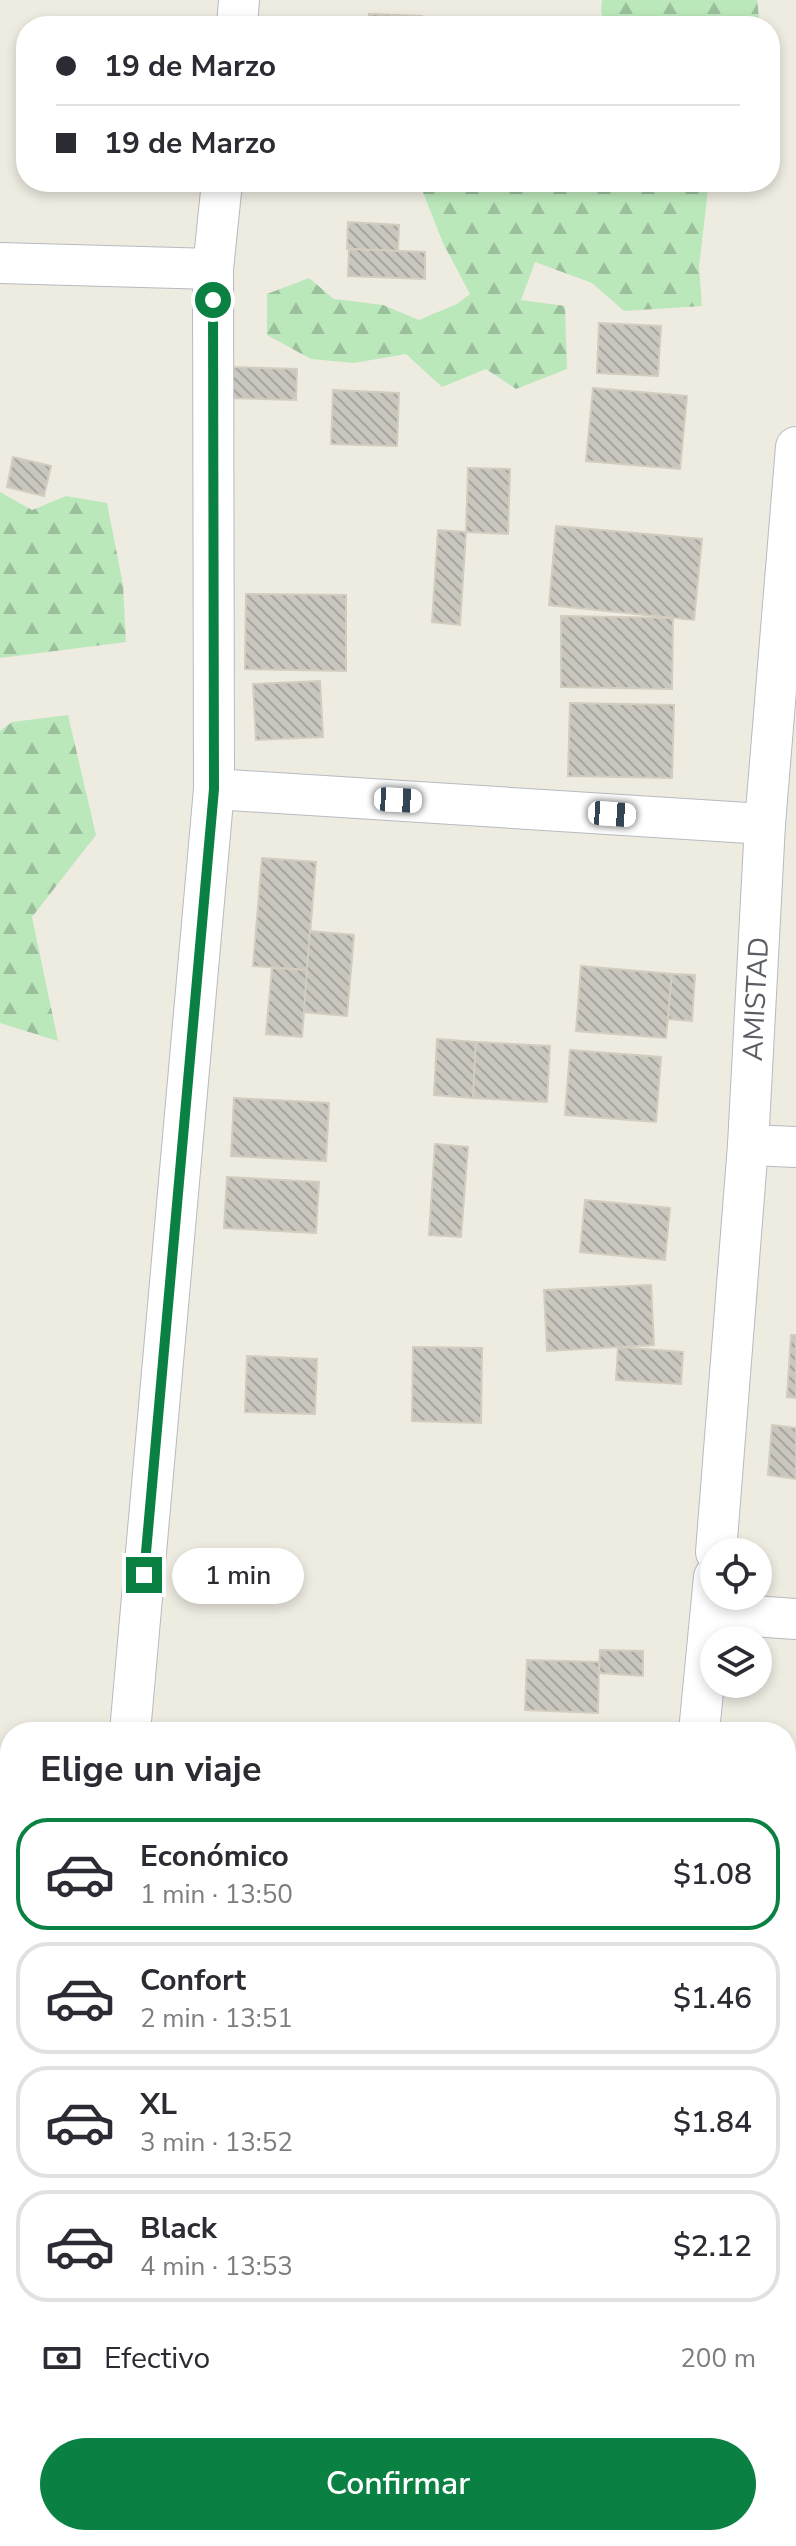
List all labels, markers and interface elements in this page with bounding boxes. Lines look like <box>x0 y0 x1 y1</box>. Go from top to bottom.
text: 19 de Marzo <box>104 46 276 87</box>
text: 19 de Marzo <box>104 123 276 164</box>
route start <box>195 282 231 318</box>
car <box>373 787 423 813</box>
car <box>587 800 637 828</box>
street label: AMISTAD <box>734 936 778 1062</box>
map controls <box>700 1538 772 1698</box>
button: locate <box>700 1538 772 1610</box>
callout: 1 min <box>172 1547 304 1603</box>
route end <box>126 1557 162 1593</box>
text: 1 min <box>205 1558 271 1593</box>
button: layers <box>700 1626 772 1698</box>
text: Elige un viaje <box>40 1745 261 1794</box>
text: Económico <box>140 1836 289 1877</box>
icon: car <box>44 1838 116 1910</box>
text: $1.08 <box>673 1854 752 1895</box>
text: 1 min · 13:50 <box>140 1877 293 1912</box>
text: Confort <box>140 1960 246 2001</box>
icon: car <box>44 1962 116 2034</box>
text: $1.46 <box>673 1978 752 2019</box>
text: 2 min · 13:51 <box>140 2001 293 2036</box>
text: XL <box>140 2084 177 2125</box>
icon: car <box>44 2086 116 2158</box>
text: $1.84 <box>673 2102 752 2143</box>
text: 3 min · 13:52 <box>140 2125 293 2160</box>
text: Black <box>140 2208 217 2249</box>
icon: car <box>44 2210 116 2282</box>
text: $2.12 <box>673 2226 752 2267</box>
text: 4 min · 13:53 <box>140 2249 293 2284</box>
icon: cash <box>40 2336 84 2380</box>
text: Efectivo <box>104 2338 210 2379</box>
text: 200 m <box>680 2341 756 2376</box>
button: Confirmar <box>40 2438 756 2530</box>

